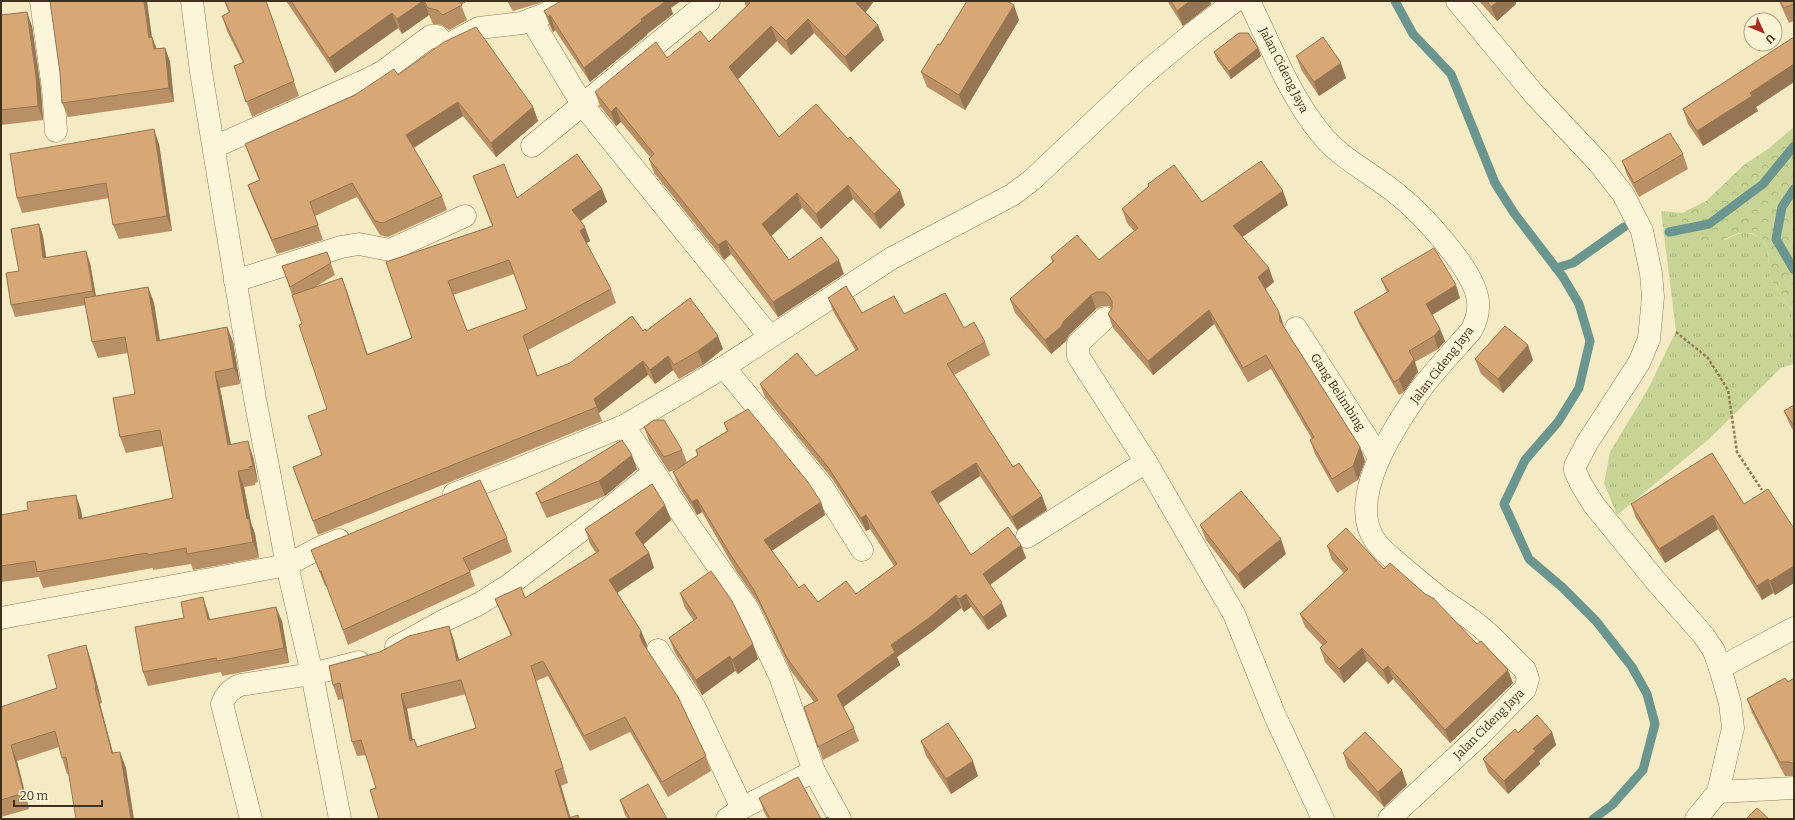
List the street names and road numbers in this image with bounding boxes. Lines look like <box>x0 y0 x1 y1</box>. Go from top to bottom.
street label: Jalan Cideng Jaya <box>1256 24 1312 115</box>
street label: Jalan Cideng Jaya <box>1407 323 1477 407</box>
street label: Gang Belimbing <box>1308 351 1368 434</box>
street label: Jalan Cideng Jaya <box>1450 685 1528 763</box>

